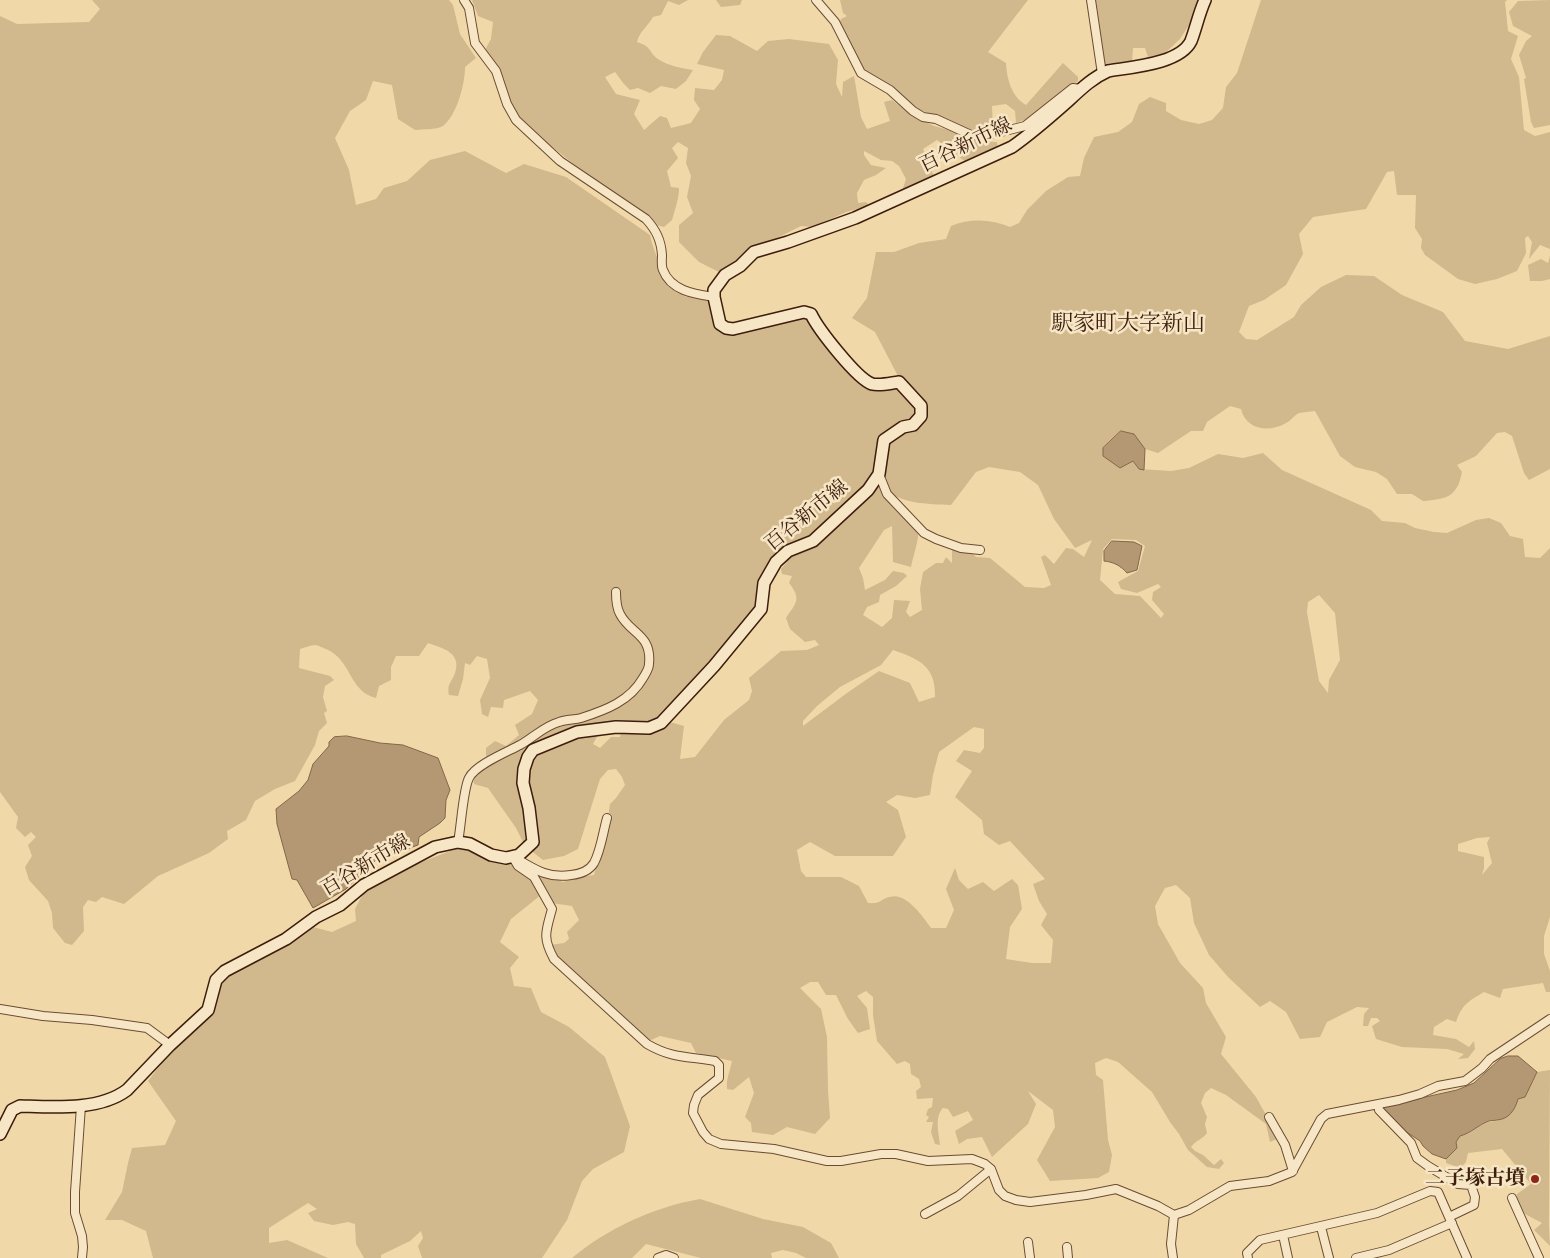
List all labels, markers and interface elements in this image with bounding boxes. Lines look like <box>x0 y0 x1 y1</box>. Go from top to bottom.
street label: 百谷新市線 <box>916 113 1016 179</box>
district label: 駅家町大字新山 <box>1051 312 1205 338</box>
street label: 百谷新市線 <box>761 475 853 557</box>
street label: 百谷新市線 <box>317 830 415 902</box>
place label: 二子塚古墳 <box>1425 1167 1525 1191</box>
marker: 二子塚古墳 <box>1529 1173 1541 1185</box>

